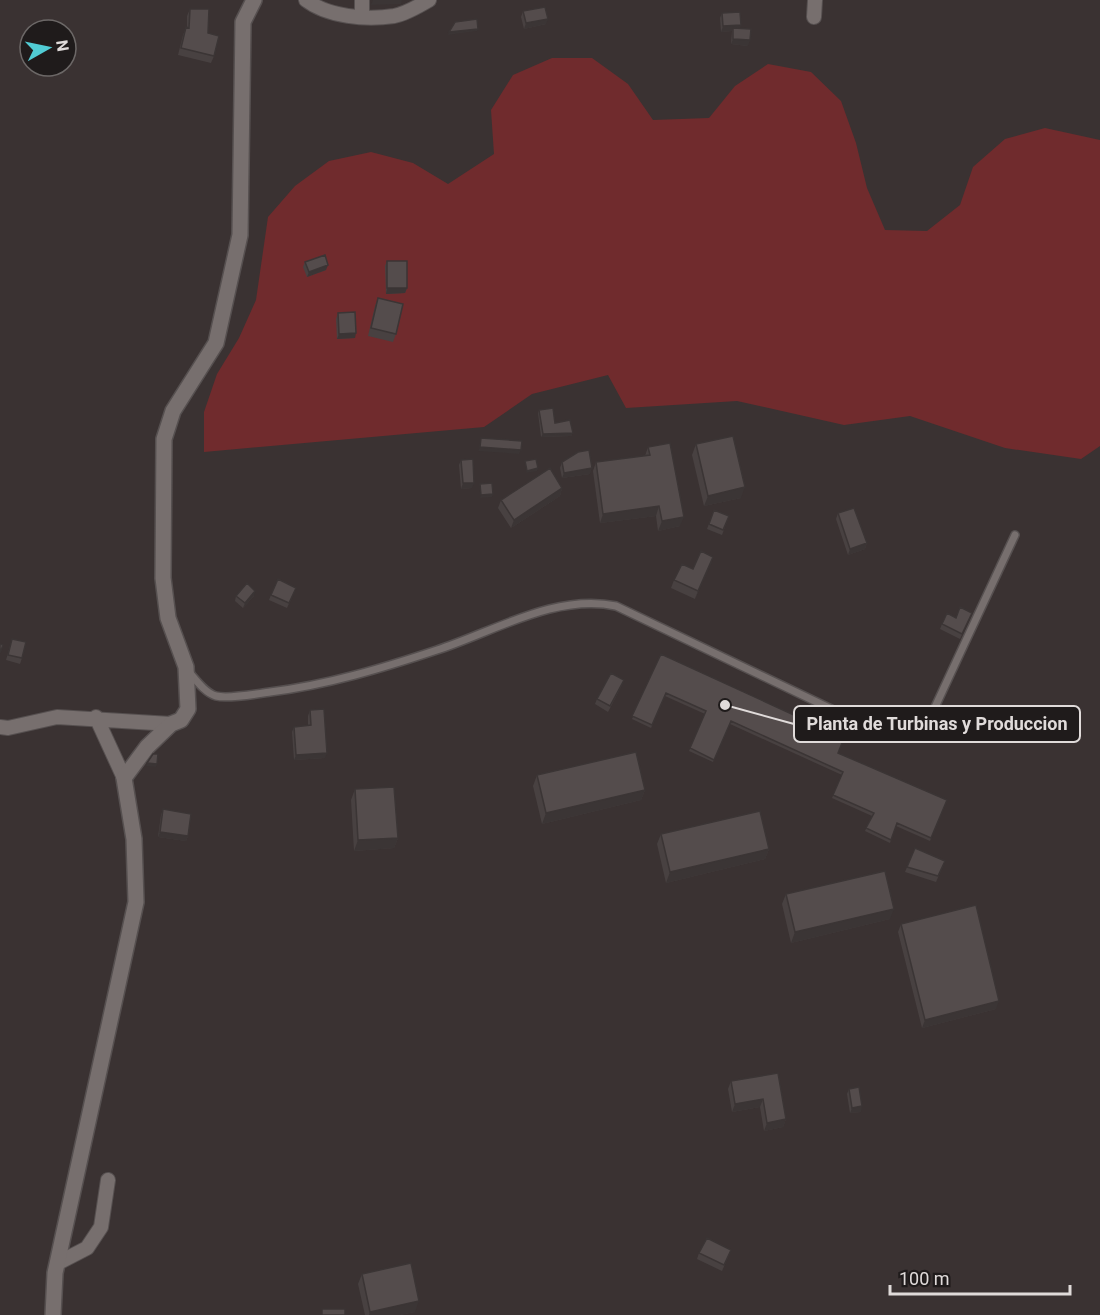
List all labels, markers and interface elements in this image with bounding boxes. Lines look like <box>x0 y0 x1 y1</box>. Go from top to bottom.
north arrow <box>18 18 78 78</box>
text: N <box>52 39 73 53</box>
callout: Planta de Turbinas y Produccion <box>794 706 1080 742</box>
text: Planta de Turbinas y Produccion <box>806 713 1068 734</box>
scale bar <box>890 1258 1070 1296</box>
text: 100 m <box>899 1268 950 1289</box>

